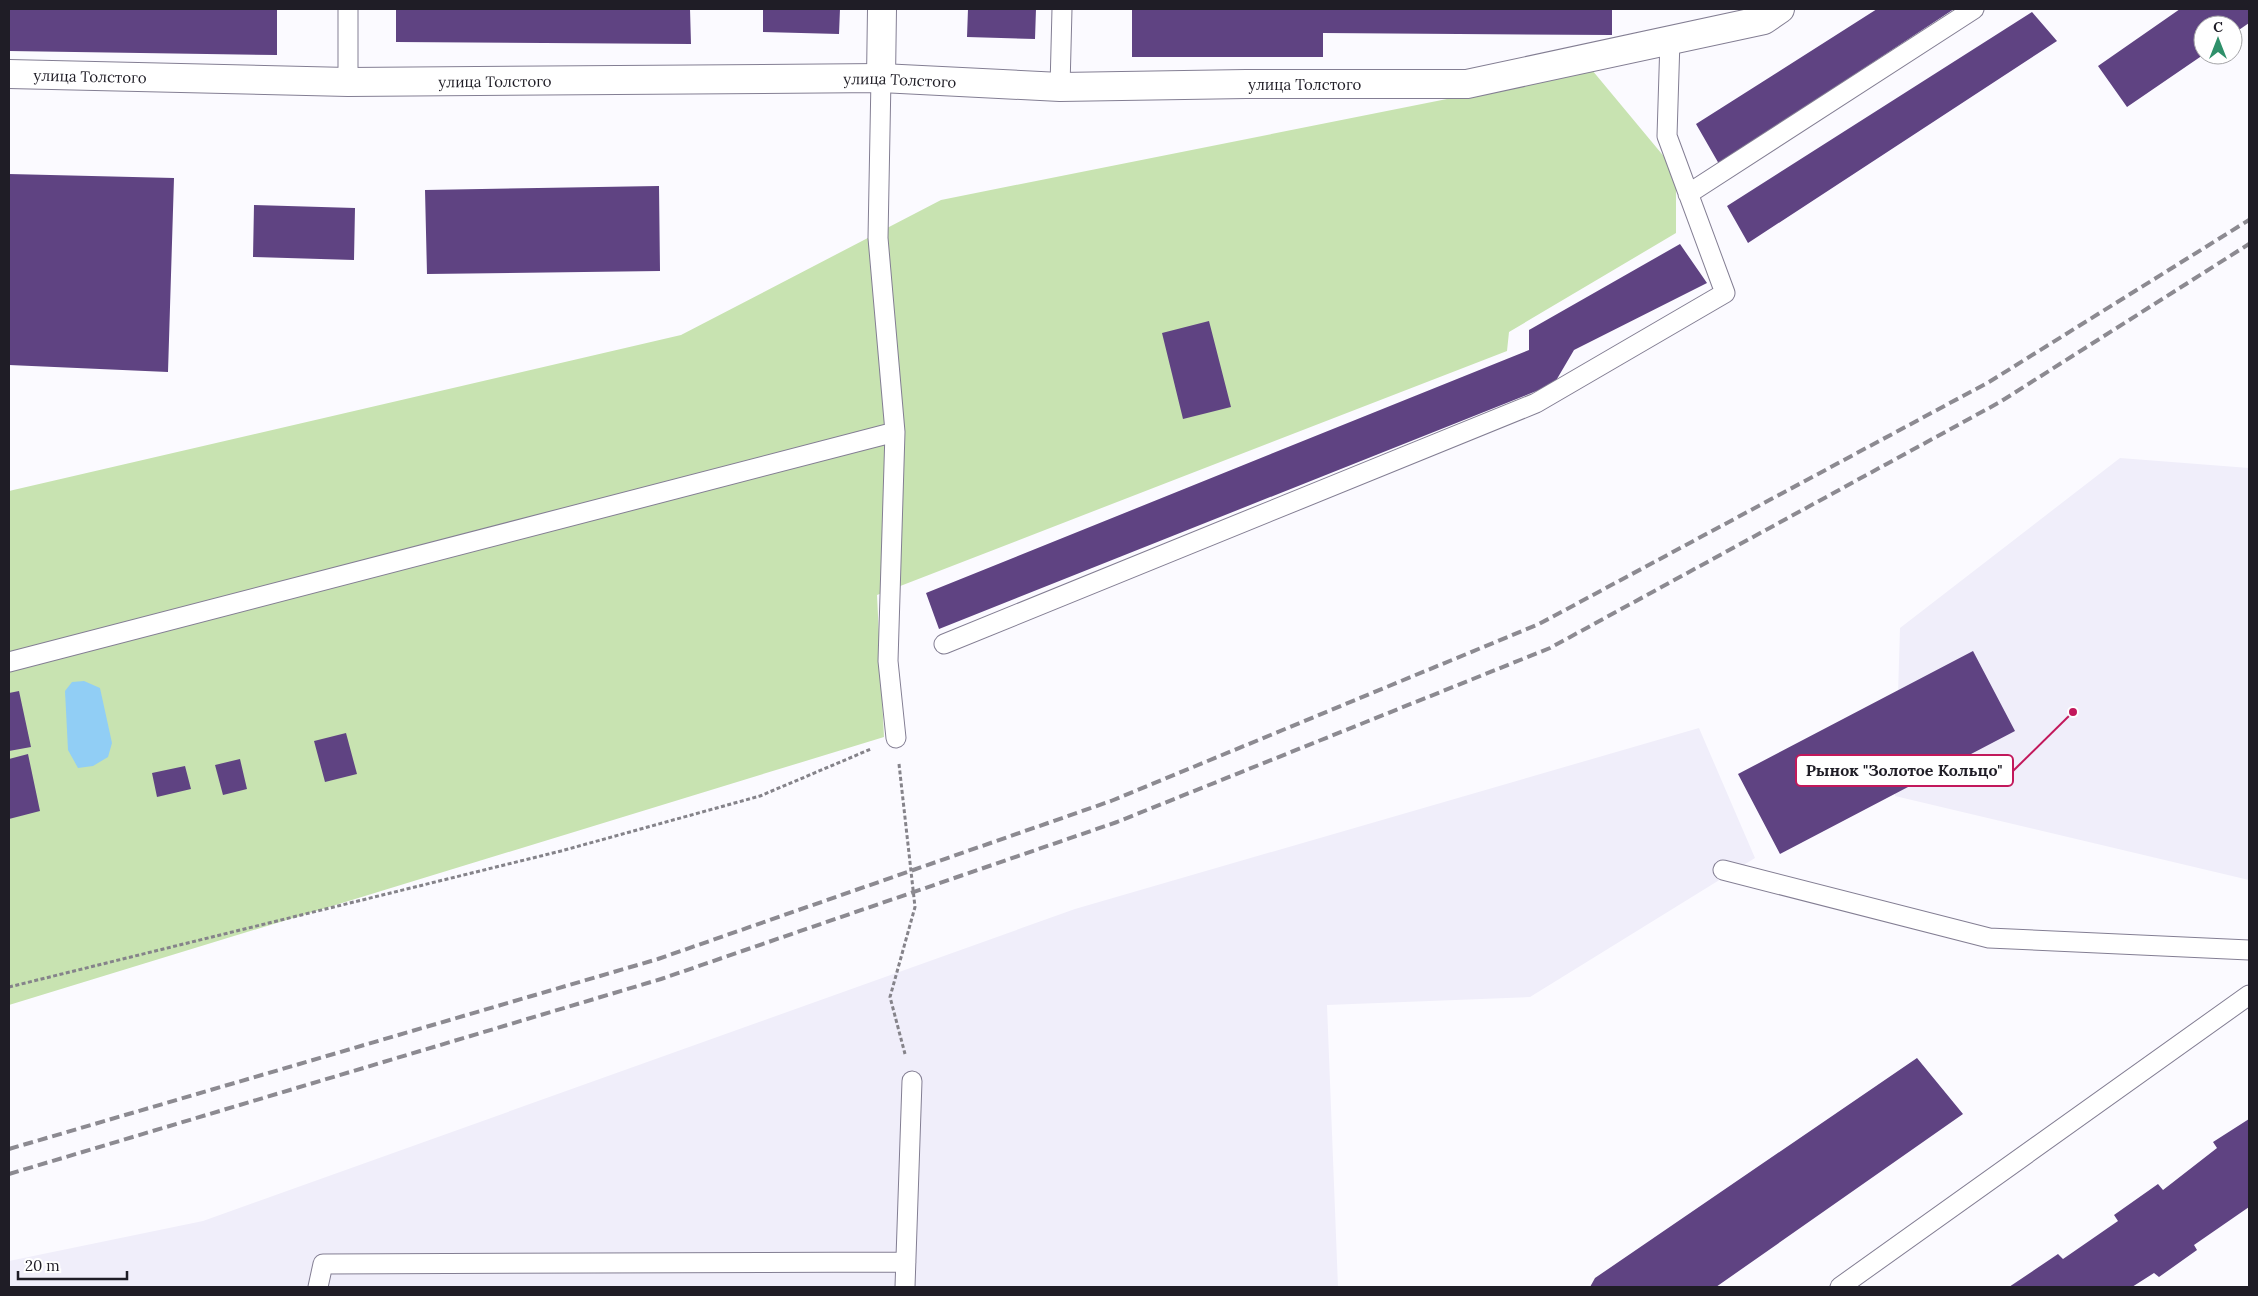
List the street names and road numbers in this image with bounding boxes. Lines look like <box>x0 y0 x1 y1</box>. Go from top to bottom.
street label: улица Толстого <box>33 65 147 87</box>
street label: улица Толстого <box>843 68 957 91</box>
street label: улица Толстого <box>438 71 552 91</box>
street label: улица Толстого <box>1248 75 1361 94</box>

